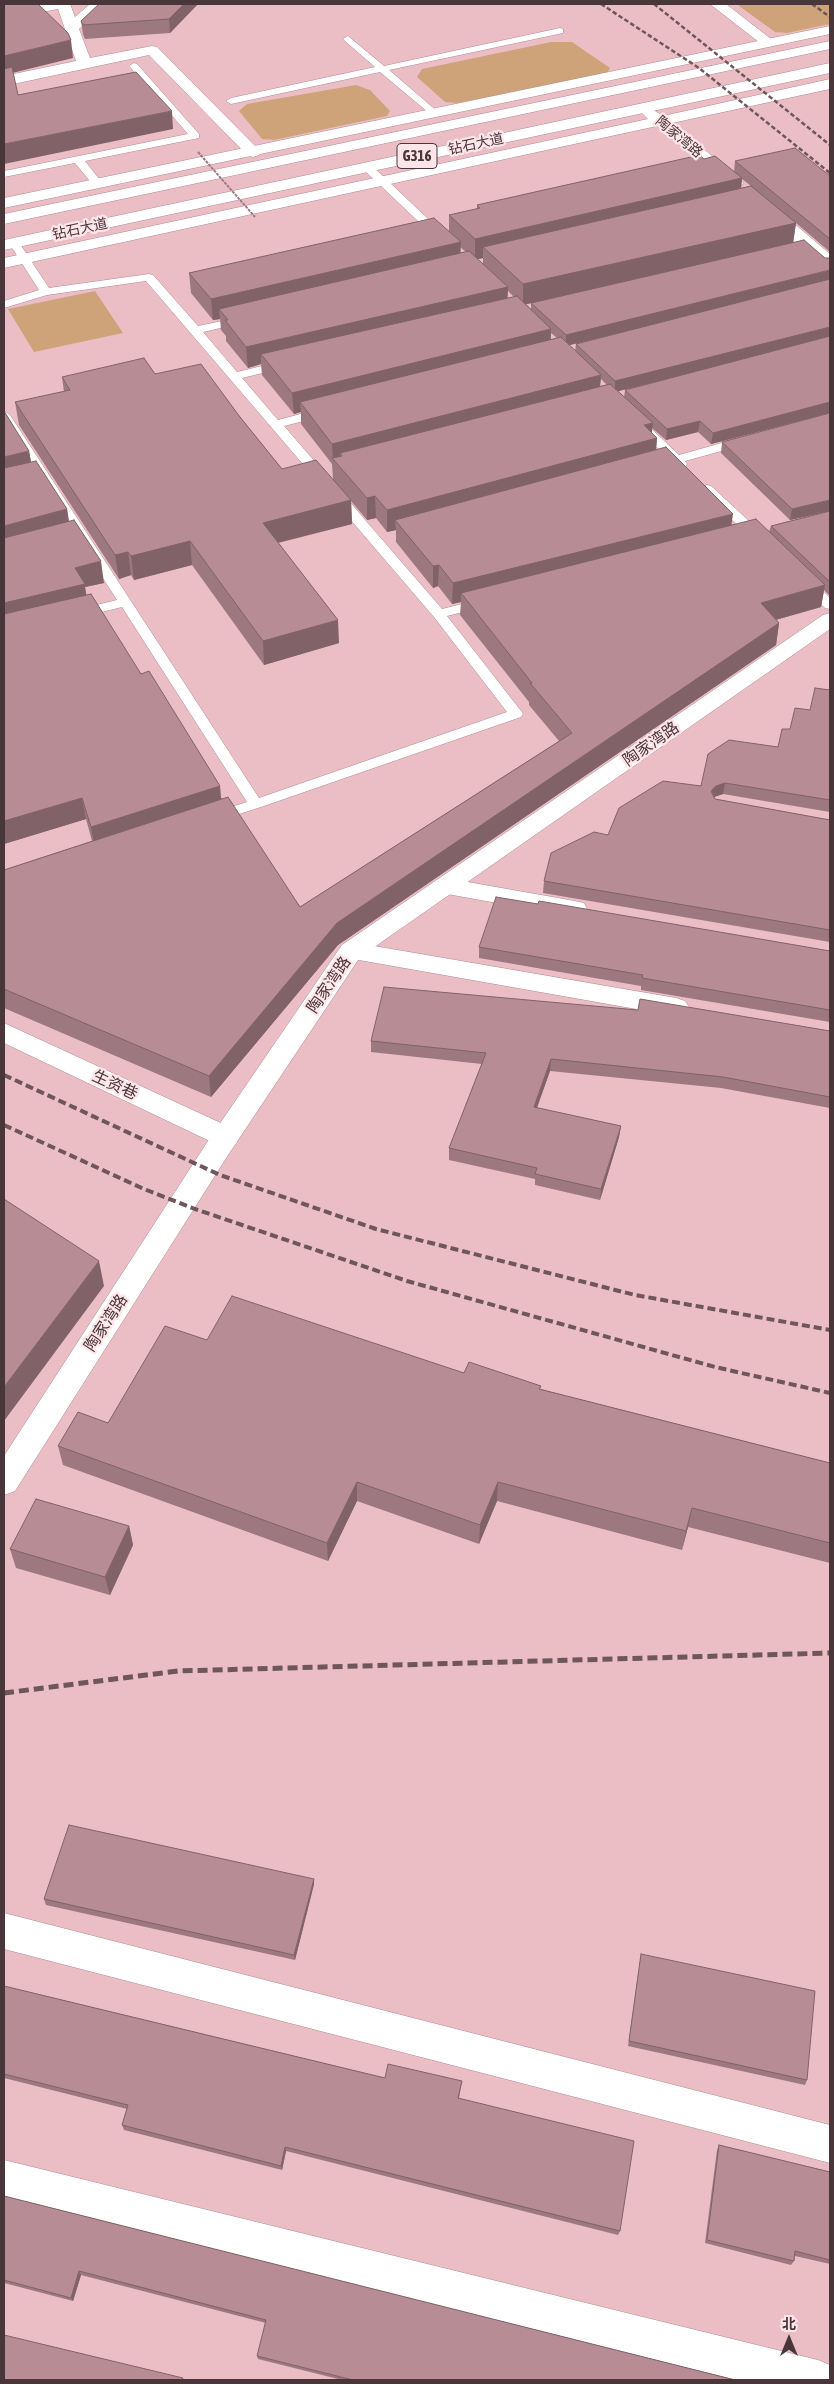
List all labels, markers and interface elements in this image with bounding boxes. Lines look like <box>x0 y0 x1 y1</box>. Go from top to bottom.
street label: 陶家湾路 <box>652 113 706 161</box>
street label: 钻石大道 <box>447 130 505 158</box>
road number: G316 <box>397 144 437 168</box>
street label: 钻石大道 <box>51 215 109 243</box>
street label: 陶家湾路 <box>619 718 683 770</box>
street label: 陶家湾路 <box>303 953 355 1017</box>
street label: 生资巷 <box>89 1066 141 1104</box>
street label: 陶家湾路 <box>81 1291 131 1355</box>
north arrow <box>764 2314 814 2364</box>
text: 北 <box>782 2316 796 2332</box>

